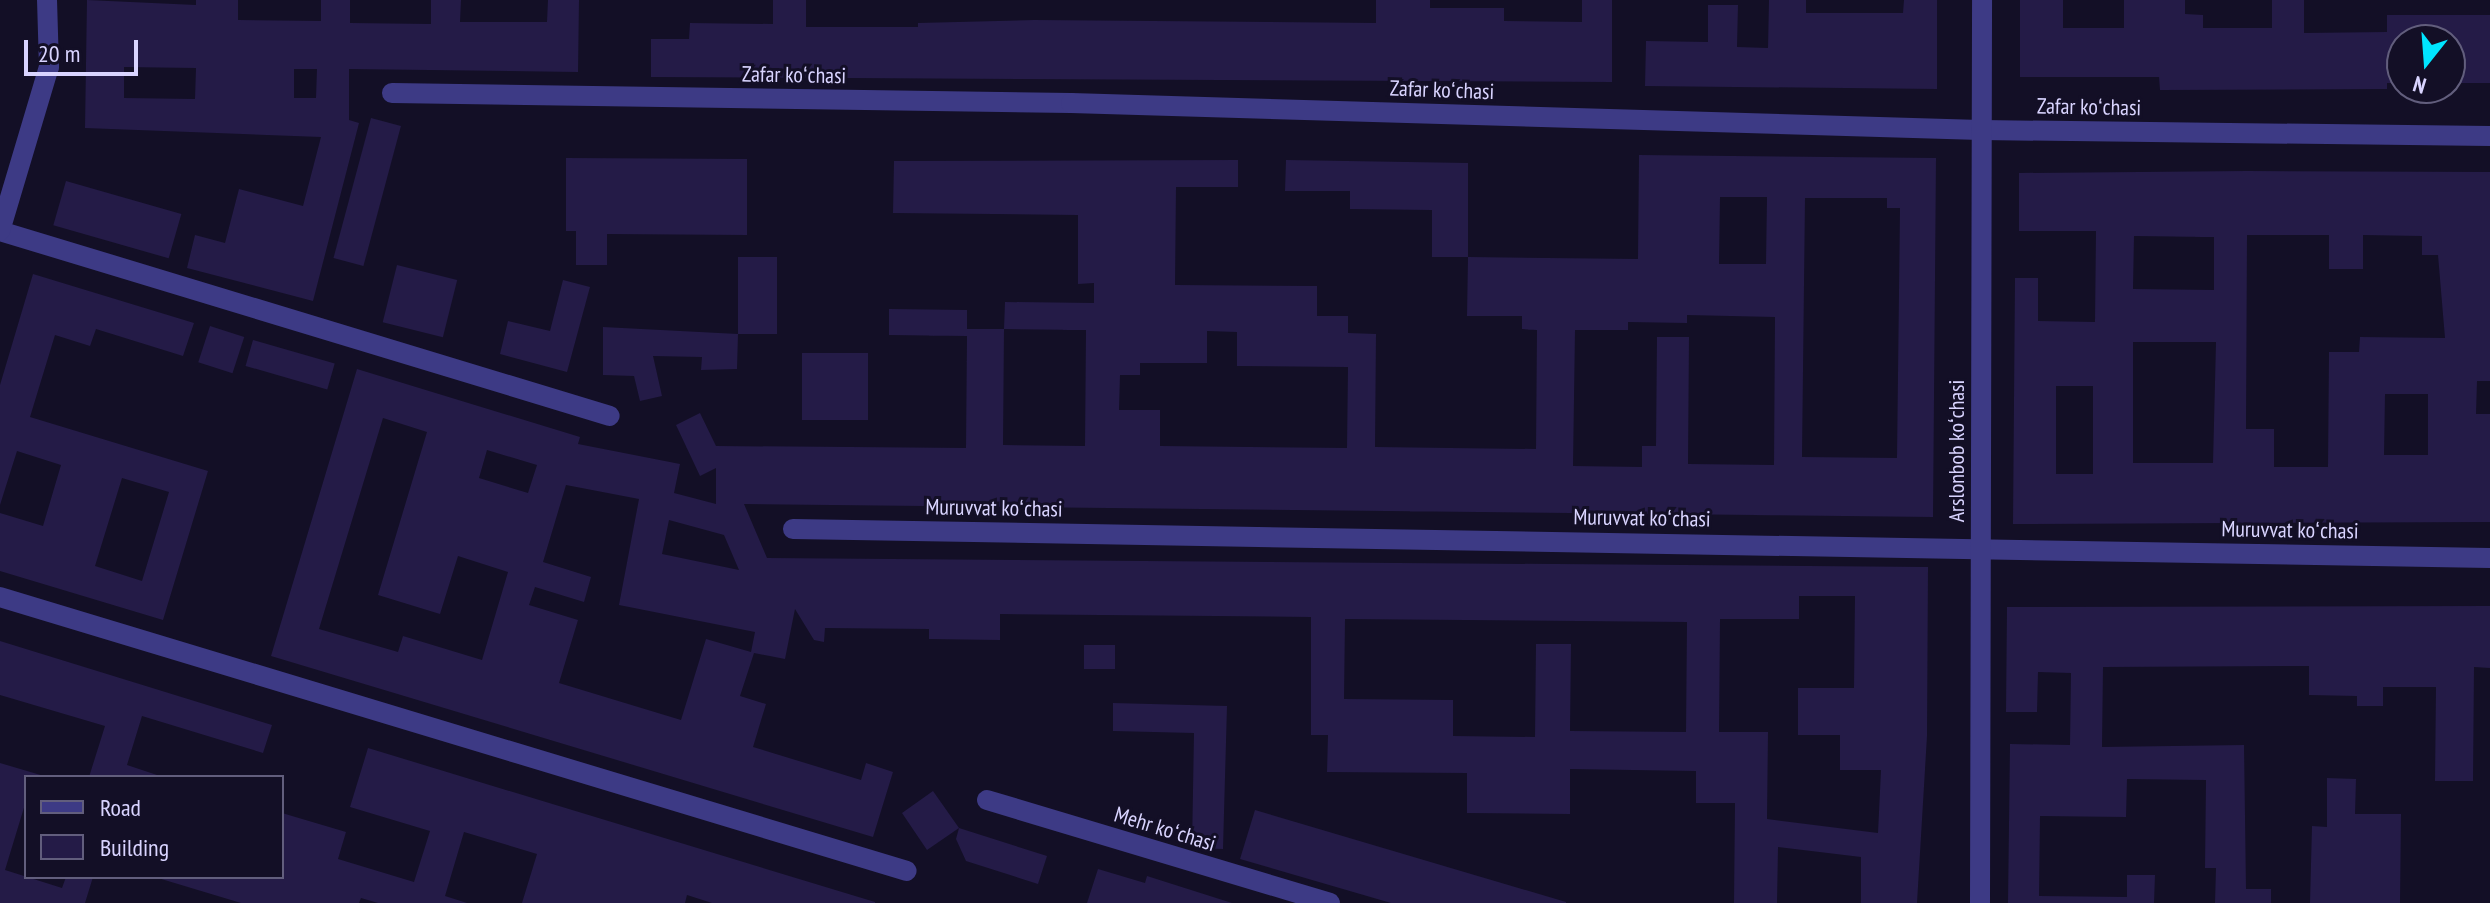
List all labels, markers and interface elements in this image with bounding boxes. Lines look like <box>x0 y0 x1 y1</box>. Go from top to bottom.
scale bar <box>28 24 142 74</box>
north arrow <box>2386 24 2466 104</box>
text: 20 m <box>38 38 80 69</box>
street label: Zafar koʻchasi <box>742 61 846 89</box>
text: N <box>2410 70 2429 100</box>
street label: Zafar koʻchasi <box>1389 75 1495 105</box>
street label: Zafar koʻchasi <box>2037 93 2141 121</box>
street label: Arslonbob koʻchasi <box>1944 380 1970 522</box>
street label: Muruvvat koʻchasi <box>925 494 1063 522</box>
street label: Muruvvat koʻchasi <box>1573 504 1711 532</box>
street label: Muruvvat koʻchasi <box>2221 516 2359 544</box>
legend <box>24 775 284 879</box>
text: Road <box>100 792 141 823</box>
street label: Mehr koʻchasi <box>1111 801 1219 857</box>
text: Building <box>100 832 169 863</box>

